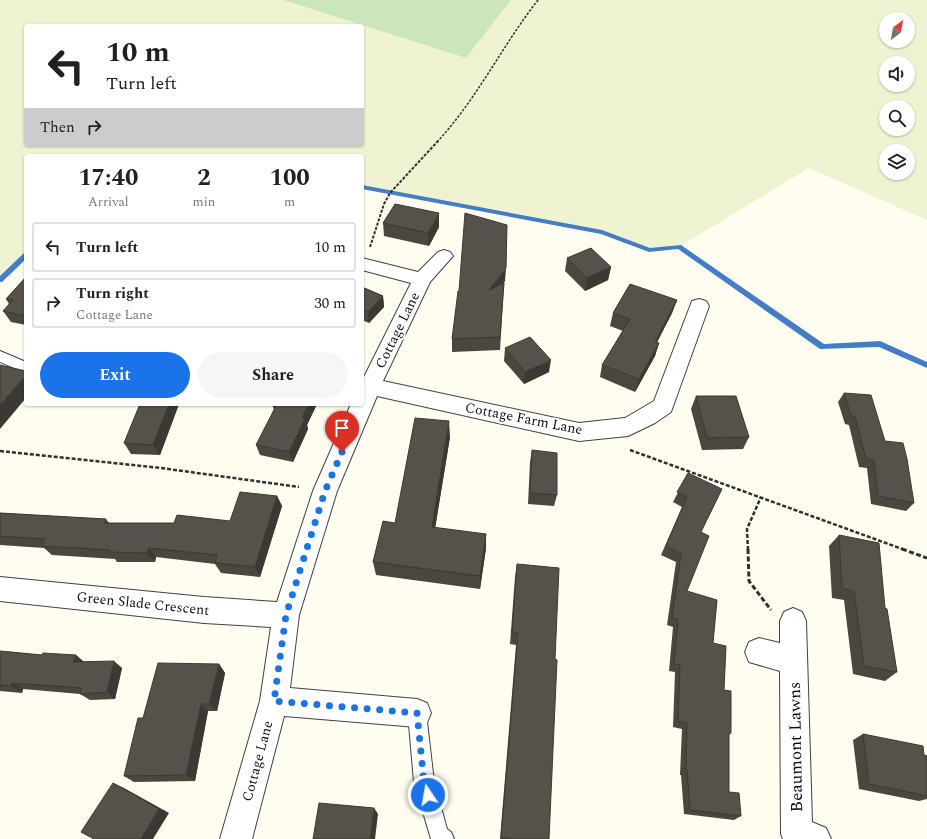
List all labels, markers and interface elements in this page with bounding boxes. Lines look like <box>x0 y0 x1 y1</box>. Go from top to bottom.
north arrow <box>879 12 915 48</box>
map controls <box>879 12 915 180</box>
text: 10 m <box>106 31 170 74</box>
icon: left <box>40 40 92 92</box>
button: sound <box>879 56 915 92</box>
text: Turn left <box>106 70 177 97</box>
button: search <box>879 100 915 136</box>
text: Then <box>40 116 75 139</box>
icon: right <box>83 116 105 138</box>
button: layers <box>879 144 915 180</box>
text: 17:40 <box>78 160 138 196</box>
text: 2 <box>197 160 211 196</box>
text: 100 <box>269 160 310 196</box>
text: Arrival <box>88 192 129 212</box>
text: min <box>193 192 215 212</box>
text: m <box>284 192 295 212</box>
icon: left <box>42 236 64 258</box>
text: Turn left <box>76 236 138 259</box>
text: 10 m <box>314 236 346 259</box>
text: Turn right <box>76 282 149 305</box>
street label: Cottage Lane <box>370 288 425 372</box>
icon: right <box>42 292 64 314</box>
text: 30 m <box>314 292 346 315</box>
text: Cottage Lane <box>76 305 153 325</box>
button: Exit <box>40 352 190 398</box>
button: Share <box>198 352 348 398</box>
street label: Cottage Farm Lane <box>463 397 585 440</box>
pin <box>325 411 359 452</box>
icon: arrive <box>331 417 353 439</box>
street label: Green Slade Crescent <box>76 586 210 621</box>
street label: Beaumont Lawns <box>782 681 810 812</box>
street label: Cottage Lane <box>237 718 278 804</box>
position arrow <box>407 774 449 816</box>

